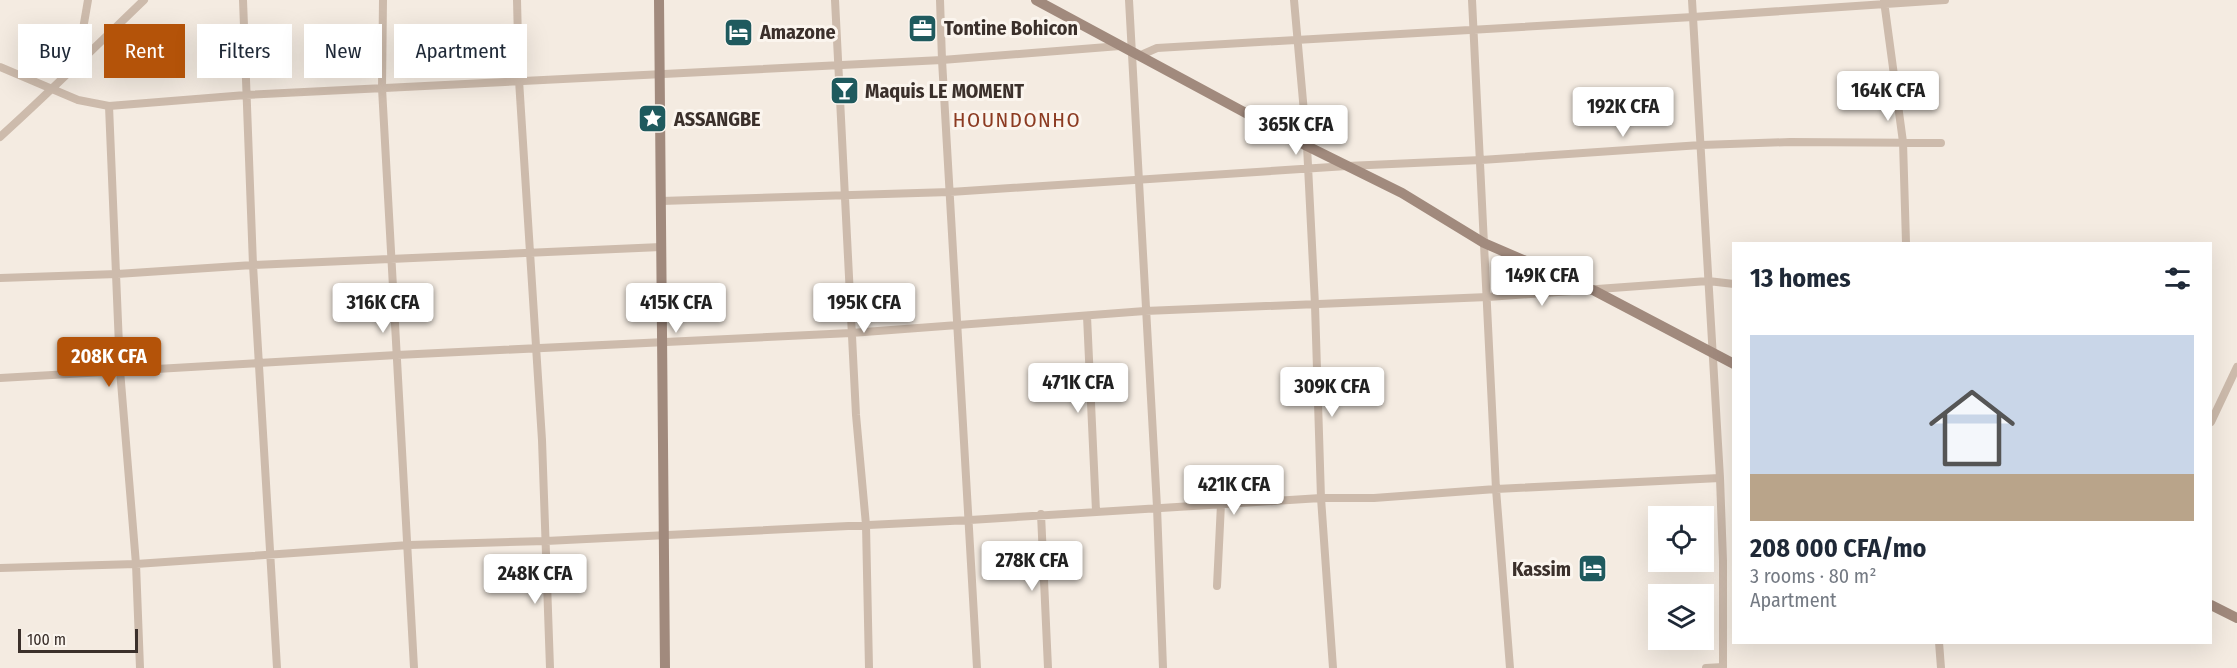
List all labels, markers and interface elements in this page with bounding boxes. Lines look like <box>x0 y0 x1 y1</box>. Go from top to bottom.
office icon: Tontine Bohicon <box>907 12 939 44</box>
hotel icon: Amazone <box>723 16 755 48</box>
place label: Tontine Bohicon <box>944 16 1078 40</box>
place label: Amazone <box>759 20 836 44</box>
chip: Buy <box>18 24 92 78</box>
chip: Rent <box>104 24 185 78</box>
chip: Filters <box>197 24 292 78</box>
chip: New <box>304 24 382 78</box>
chip: Apartment <box>394 24 527 78</box>
pin: 164K CFA <box>1826 71 1950 122</box>
bar icon: Maquis LE MOMENT <box>828 75 860 107</box>
text: 164K CFA <box>1851 78 1925 102</box>
place label: Maquis LE MOMENT <box>865 79 1024 103</box>
pin: 192K CFA <box>1561 87 1685 138</box>
text: 192K CFA <box>1587 94 1659 118</box>
place icon: ASSANGBE <box>637 103 669 135</box>
pin: 365K CFA <box>1234 105 1358 156</box>
place label: ASSANGBE <box>673 107 761 131</box>
district label: HOUNDONHO <box>953 107 1081 133</box>
text: 365K CFA <box>1259 112 1333 136</box>
pin: 149K CFA <box>1480 256 1604 307</box>
icon: filters <box>2161 262 2194 295</box>
text: 149K CFA <box>1505 263 1579 287</box>
text: 13 homes <box>1750 263 1851 294</box>
pin: 316K CFA <box>321 283 445 334</box>
pin: 415K CFA <box>614 283 738 334</box>
pin: 195K CFA <box>802 283 926 334</box>
text: 316K CFA <box>347 290 419 314</box>
text: 415K CFA <box>640 290 712 314</box>
text: 195K CFA <box>827 290 901 314</box>
pin: 208K CFA <box>47 337 171 388</box>
text: 208K CFA <box>71 344 147 368</box>
pin: 471K CFA <box>1016 363 1140 414</box>
pin: 309K CFA <box>1270 367 1394 418</box>
text: 471K CFA <box>1042 370 1114 394</box>
text: 309K CFA <box>1294 374 1370 398</box>
icon: home <box>1918 374 2026 482</box>
pin: 421K CFA <box>1172 465 1296 516</box>
text: 421K CFA <box>1198 472 1270 496</box>
map controls <box>1648 506 1714 650</box>
button: locate <box>1648 506 1714 572</box>
text: 208 000 CFA/mo <box>1750 533 1926 564</box>
pin: 278K CFA <box>970 541 1094 592</box>
text: 278K CFA <box>996 548 1068 572</box>
hotel icon: Kassim <box>1576 553 1608 585</box>
pin: 248K CFA <box>473 554 597 605</box>
place label: Kassim <box>1512 557 1571 581</box>
text: 248K CFA <box>498 561 572 585</box>
text: 3 rooms · 80 m² <box>1750 564 1876 588</box>
button: layers <box>1648 584 1714 650</box>
text: Apartment <box>1750 588 1837 612</box>
scale bar <box>18 626 138 654</box>
text: 100 m <box>27 630 66 649</box>

